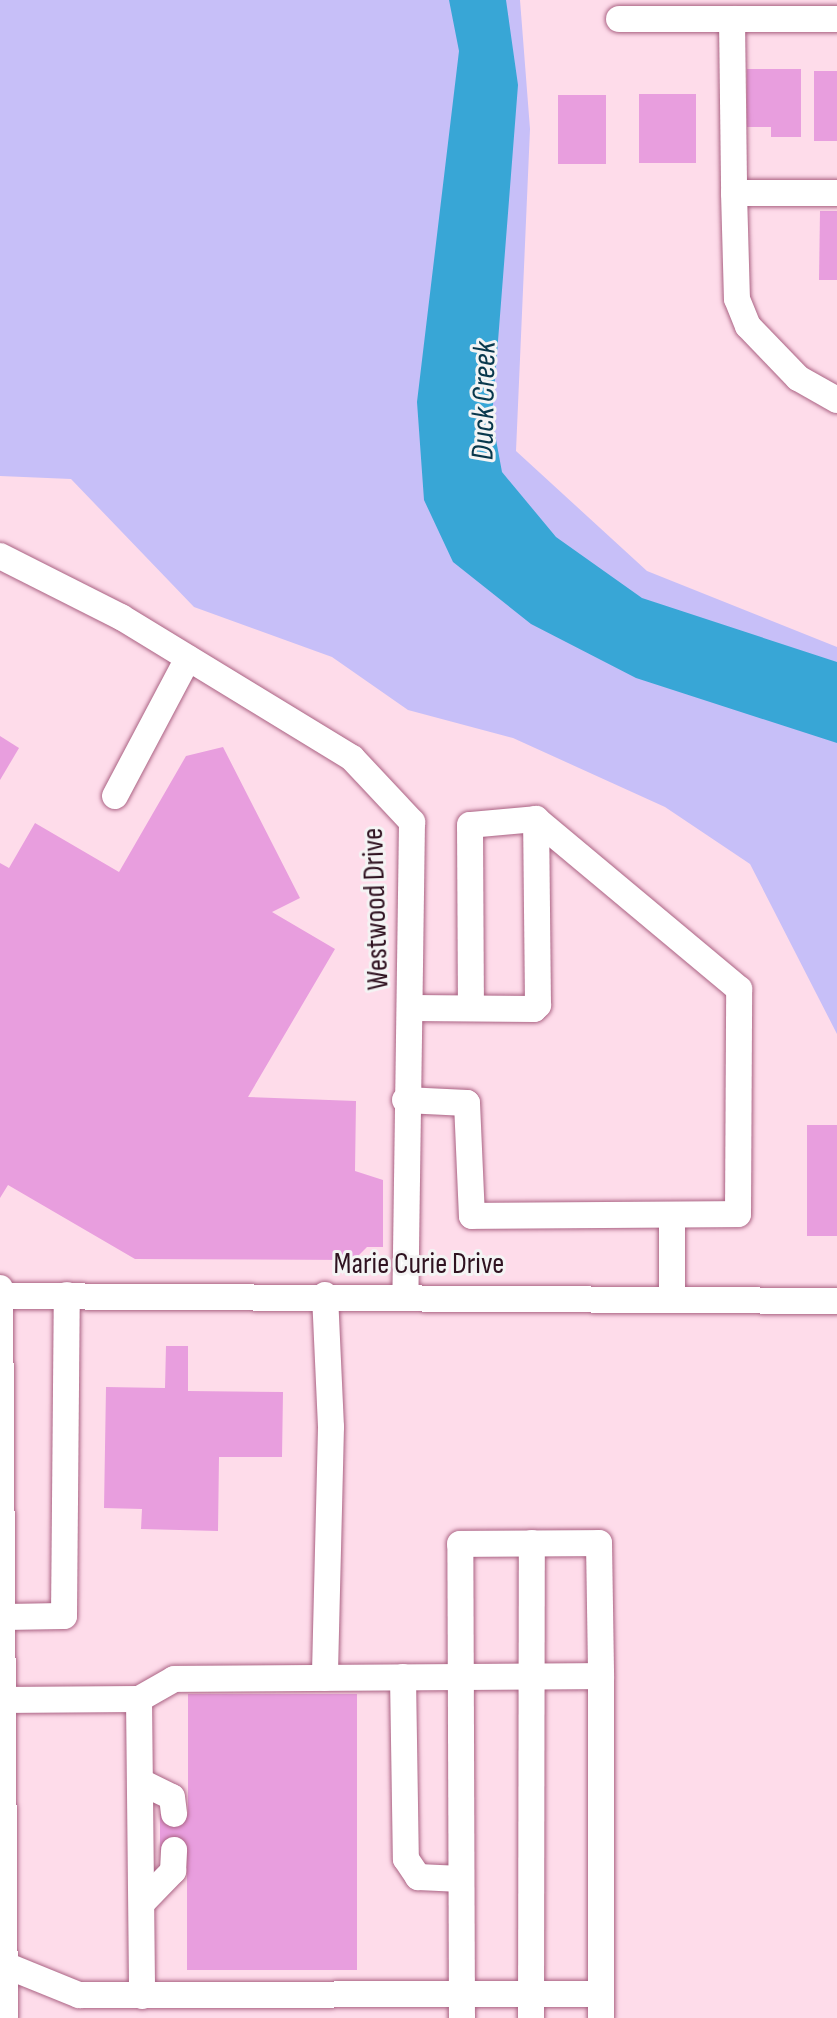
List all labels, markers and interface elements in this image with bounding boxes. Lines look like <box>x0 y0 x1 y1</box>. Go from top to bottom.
water label: Duck Creek <box>465 341 505 461</box>
street label: Westwood Drive <box>355 827 397 991</box>
street label: Marie Curie Drive <box>334 1246 504 1282</box>

